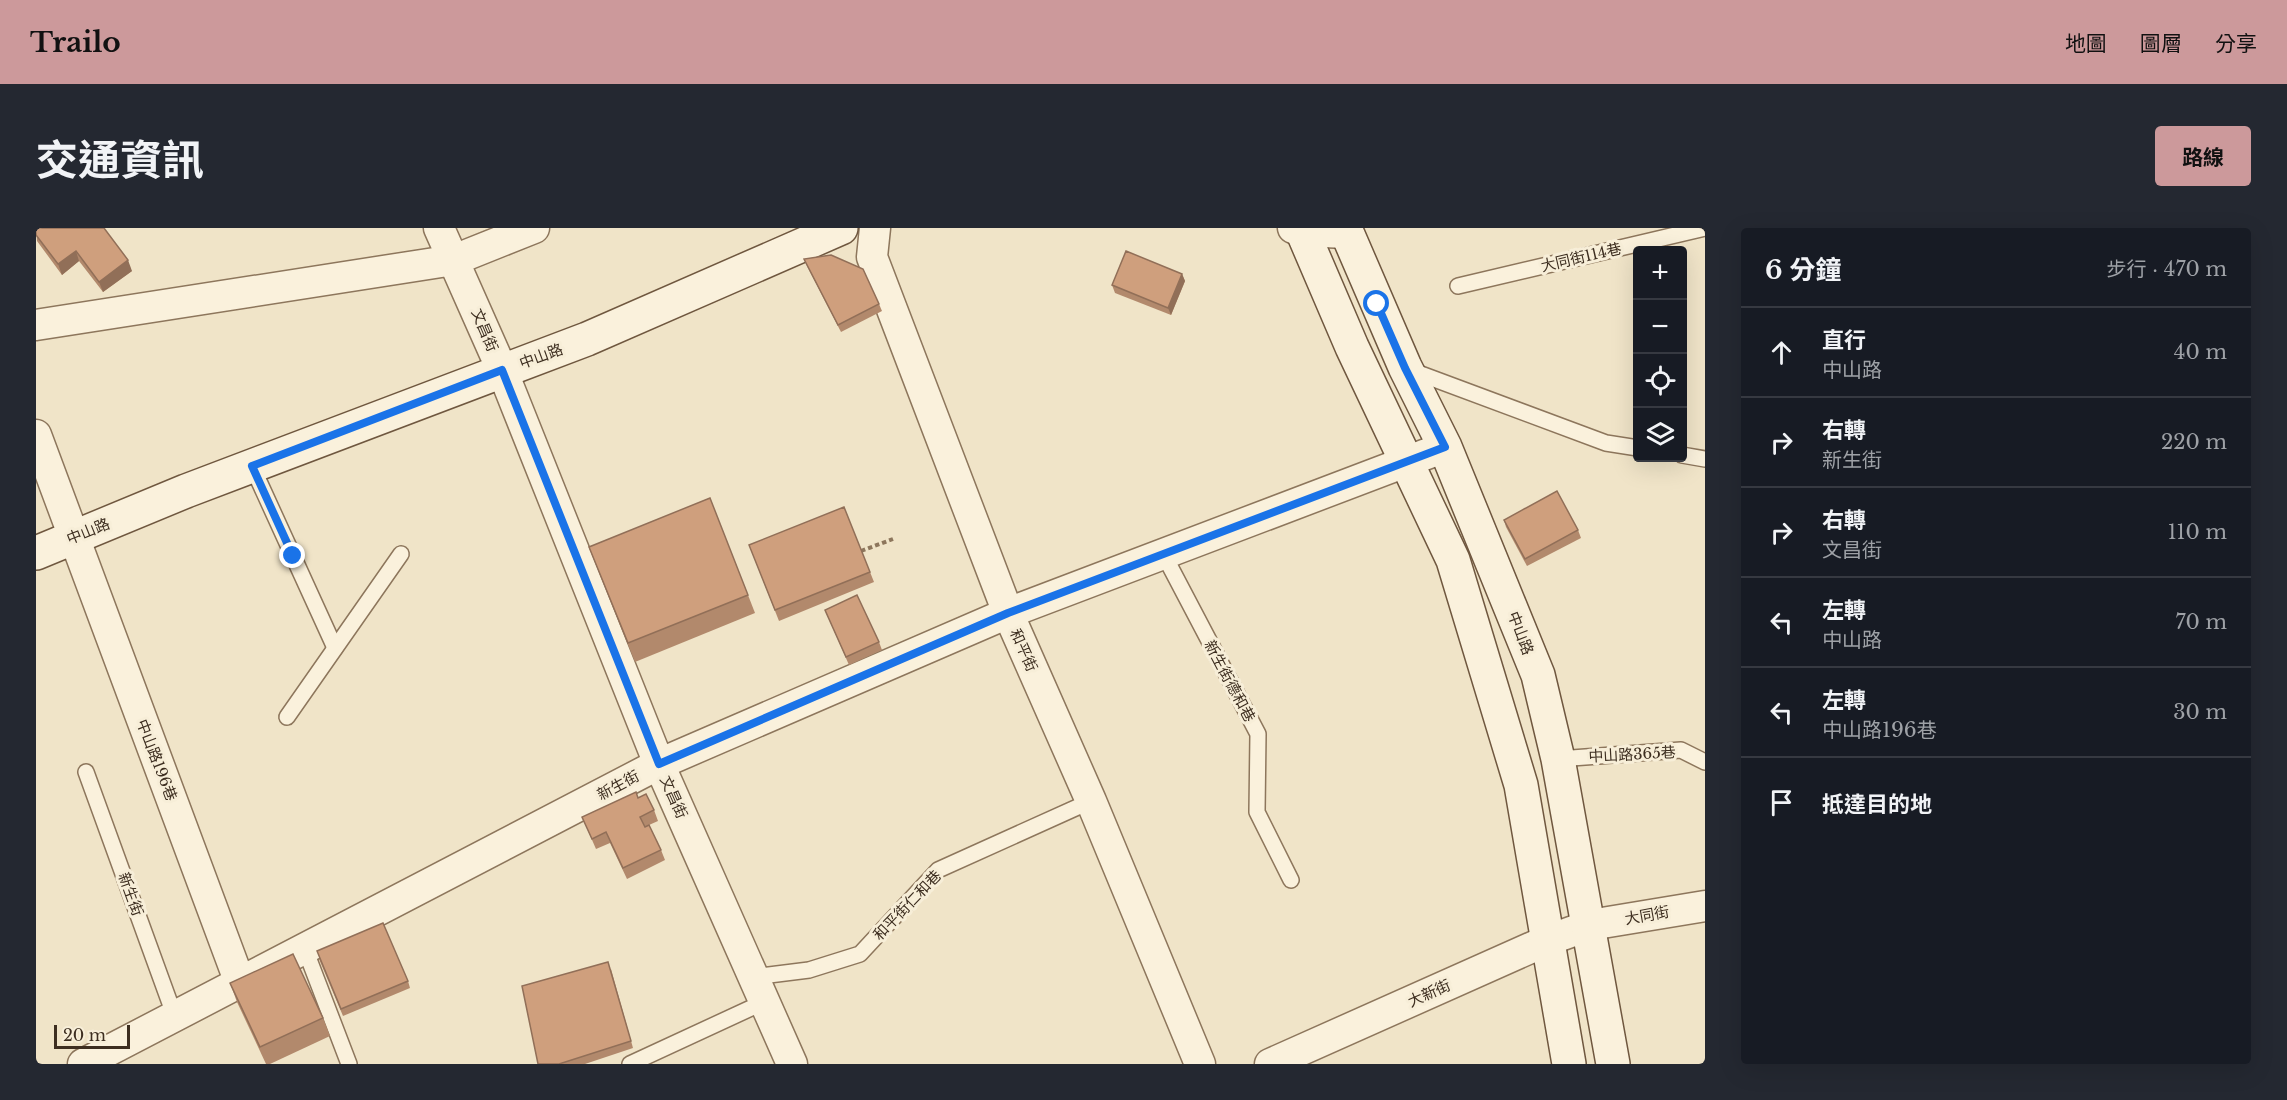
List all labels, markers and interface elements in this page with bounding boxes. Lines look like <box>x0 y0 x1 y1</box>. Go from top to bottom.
text: Trailo <box>30 25 121 60</box>
text: 地圖 <box>2065 31 2107 57</box>
text: 圖層 <box>2140 31 2182 57</box>
text: 分享 <box>2215 31 2257 57</box>
button: 路線 <box>2155 126 2251 186</box>
text: 交通資訊 <box>36 134 204 186</box>
street label: 大同街114巷 <box>1539 239 1623 275</box>
map controls <box>1633 246 1687 462</box>
button: + <box>1633 246 1687 300</box>
text: 6 分鐘 <box>1765 254 1841 286</box>
text: 步行 · 470 m <box>2107 257 2227 281</box>
route start <box>1363 290 1389 316</box>
button: − <box>1633 300 1687 354</box>
street label: 文昌街 <box>467 306 503 354</box>
text: 直行 <box>1822 327 1866 354</box>
icon: ahead <box>1765 336 1798 369</box>
street label: 中山路 <box>517 339 565 373</box>
text: 40 m <box>2174 340 2227 364</box>
button: locate <box>1633 354 1687 408</box>
text: 中山路 <box>1822 358 1882 382</box>
button: layers <box>1633 408 1687 462</box>
text: 右轉 <box>1822 417 1866 444</box>
icon: right <box>1765 426 1798 459</box>
text: 220 m <box>2161 430 2227 454</box>
text: 新生街 <box>1822 448 1882 472</box>
text: 右轉 <box>1822 507 1866 534</box>
street label: 中山路 <box>64 514 112 548</box>
icon: right <box>1765 516 1798 549</box>
text: 110 m <box>2168 520 2227 544</box>
text: 文昌街 <box>1822 538 1882 562</box>
route end <box>279 542 305 568</box>
text: 左轉 <box>1822 597 1866 624</box>
icon: left <box>1765 606 1798 639</box>
street label: 中山路 <box>1504 609 1538 657</box>
text: 70 m <box>2175 610 2227 634</box>
street label: 和平街 <box>1006 626 1042 674</box>
text: 中山路 <box>1822 628 1882 652</box>
street label: 新生街德和巷 <box>1200 637 1260 725</box>
text: 左轉 <box>1822 687 1866 714</box>
icon: left <box>1765 696 1798 729</box>
text: 30 m <box>2173 700 2227 724</box>
street label: 中山路196巷 <box>133 716 181 804</box>
text: 中山路196巷 <box>1822 718 1937 742</box>
street label: 中山路365巷 <box>1588 742 1676 766</box>
street label: 新生街 <box>594 766 642 804</box>
street label: 文昌街 <box>656 773 692 821</box>
icon: arrive <box>1765 786 1798 819</box>
text: 抵達目的地 <box>1822 791 1932 818</box>
street label: 和平街仁和巷 <box>869 866 945 944</box>
street label: 新生街 <box>114 870 148 918</box>
street label: 大同街 <box>1623 902 1671 928</box>
street label: 大新街 <box>1405 975 1453 1011</box>
scale bar <box>54 1022 130 1050</box>
text: 20 m <box>63 1025 106 1045</box>

